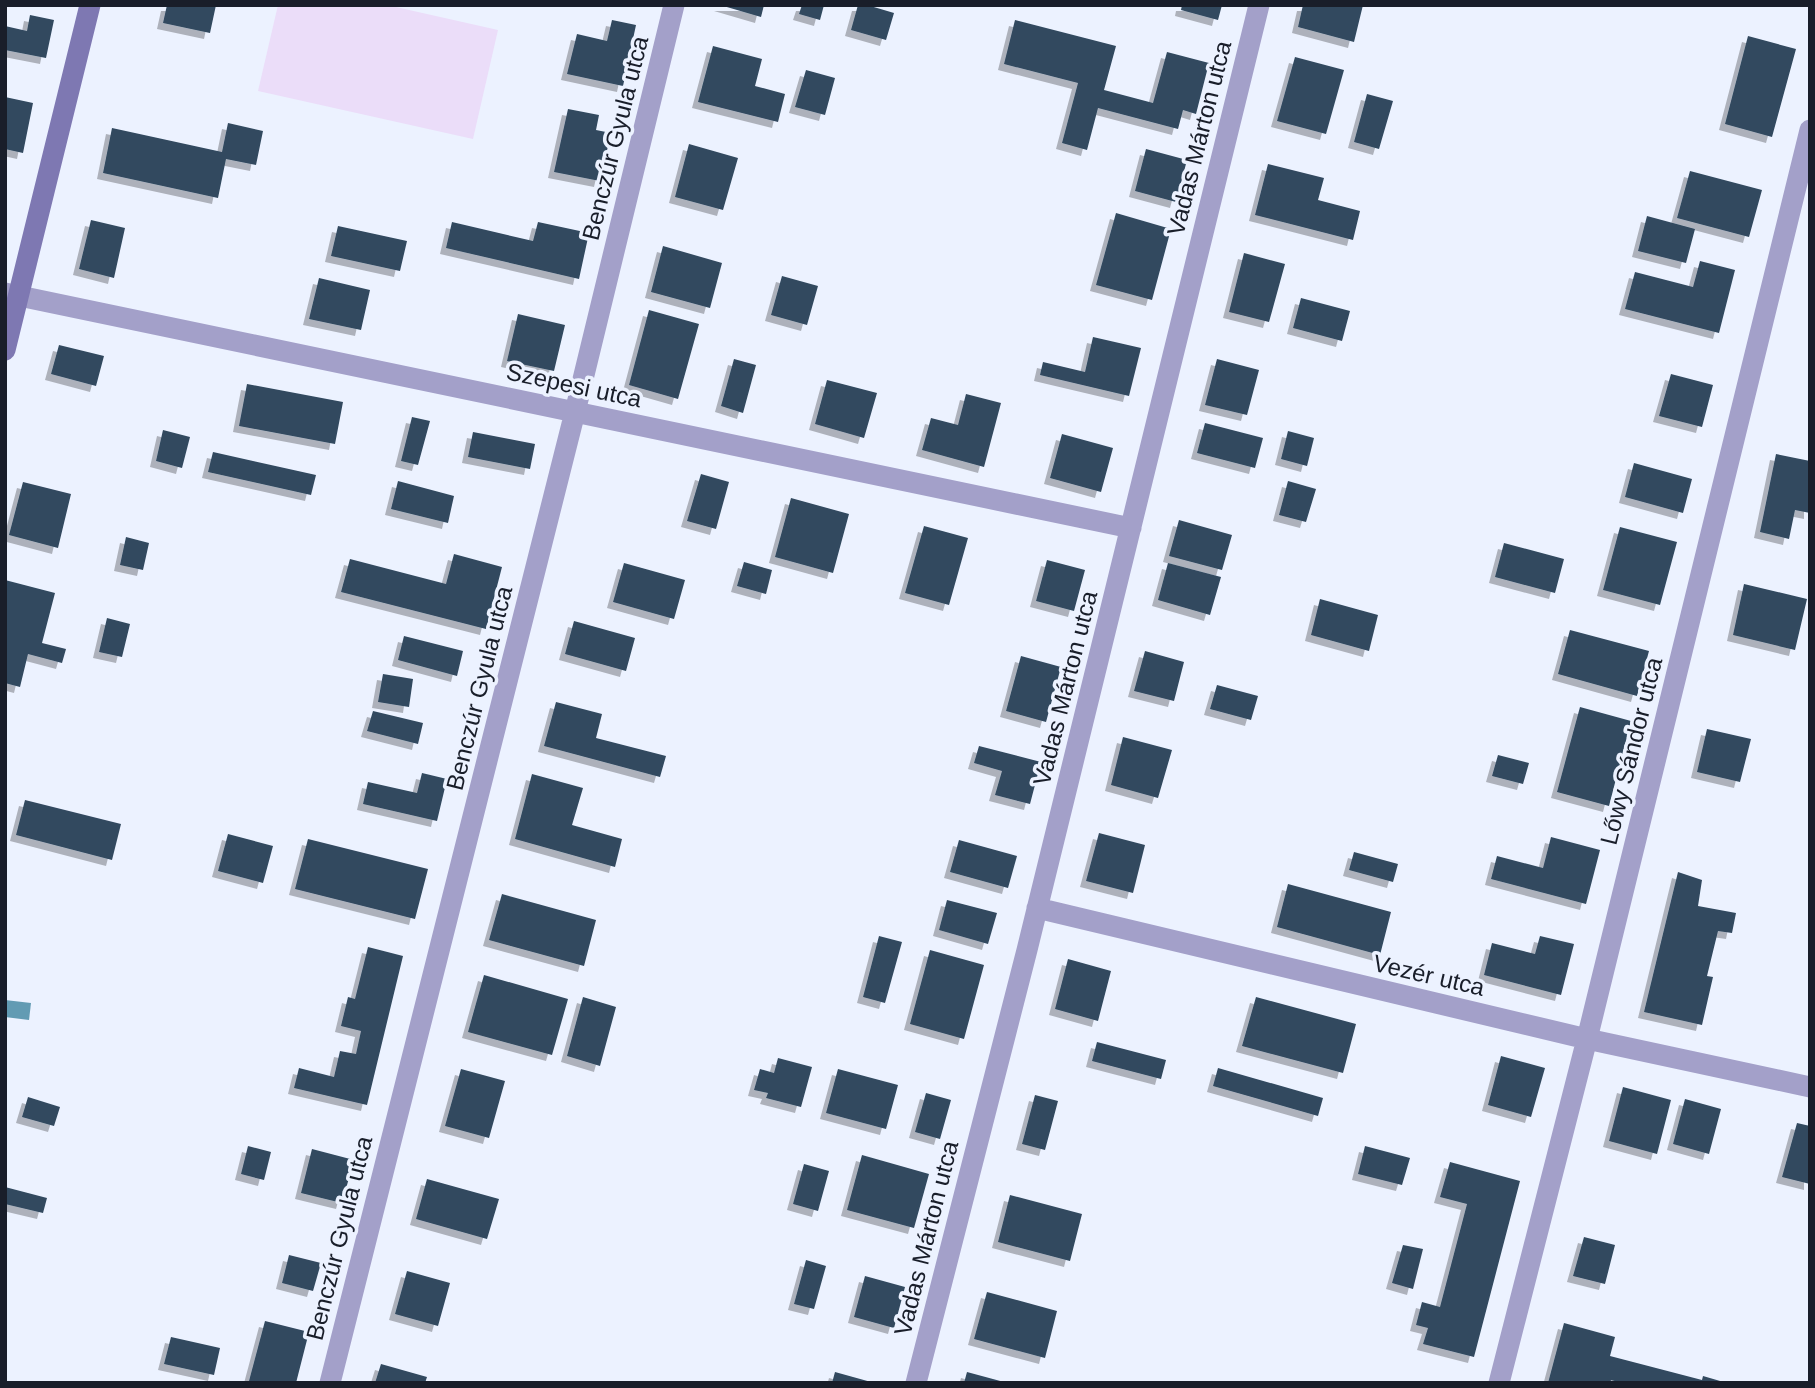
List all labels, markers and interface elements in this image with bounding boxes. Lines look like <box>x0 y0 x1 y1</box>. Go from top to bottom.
street label: Benczúr Gyula utca <box>577 32 654 243</box>
street label: Vadas Márton utca <box>1162 37 1236 238</box>
street label: Szepesi utca <box>504 358 645 413</box>
street label: Benczúr Gyula utca <box>441 582 518 793</box>
street label: Vadas Márton utca <box>1028 587 1102 788</box>
street label: Lőwy Sándor utca <box>1595 654 1667 847</box>
street label: Vezér utca <box>1371 949 1488 1001</box>
street label: Benczúr Gyula utca <box>301 1132 378 1343</box>
street label: Vadas Márton utca <box>889 1137 963 1338</box>

